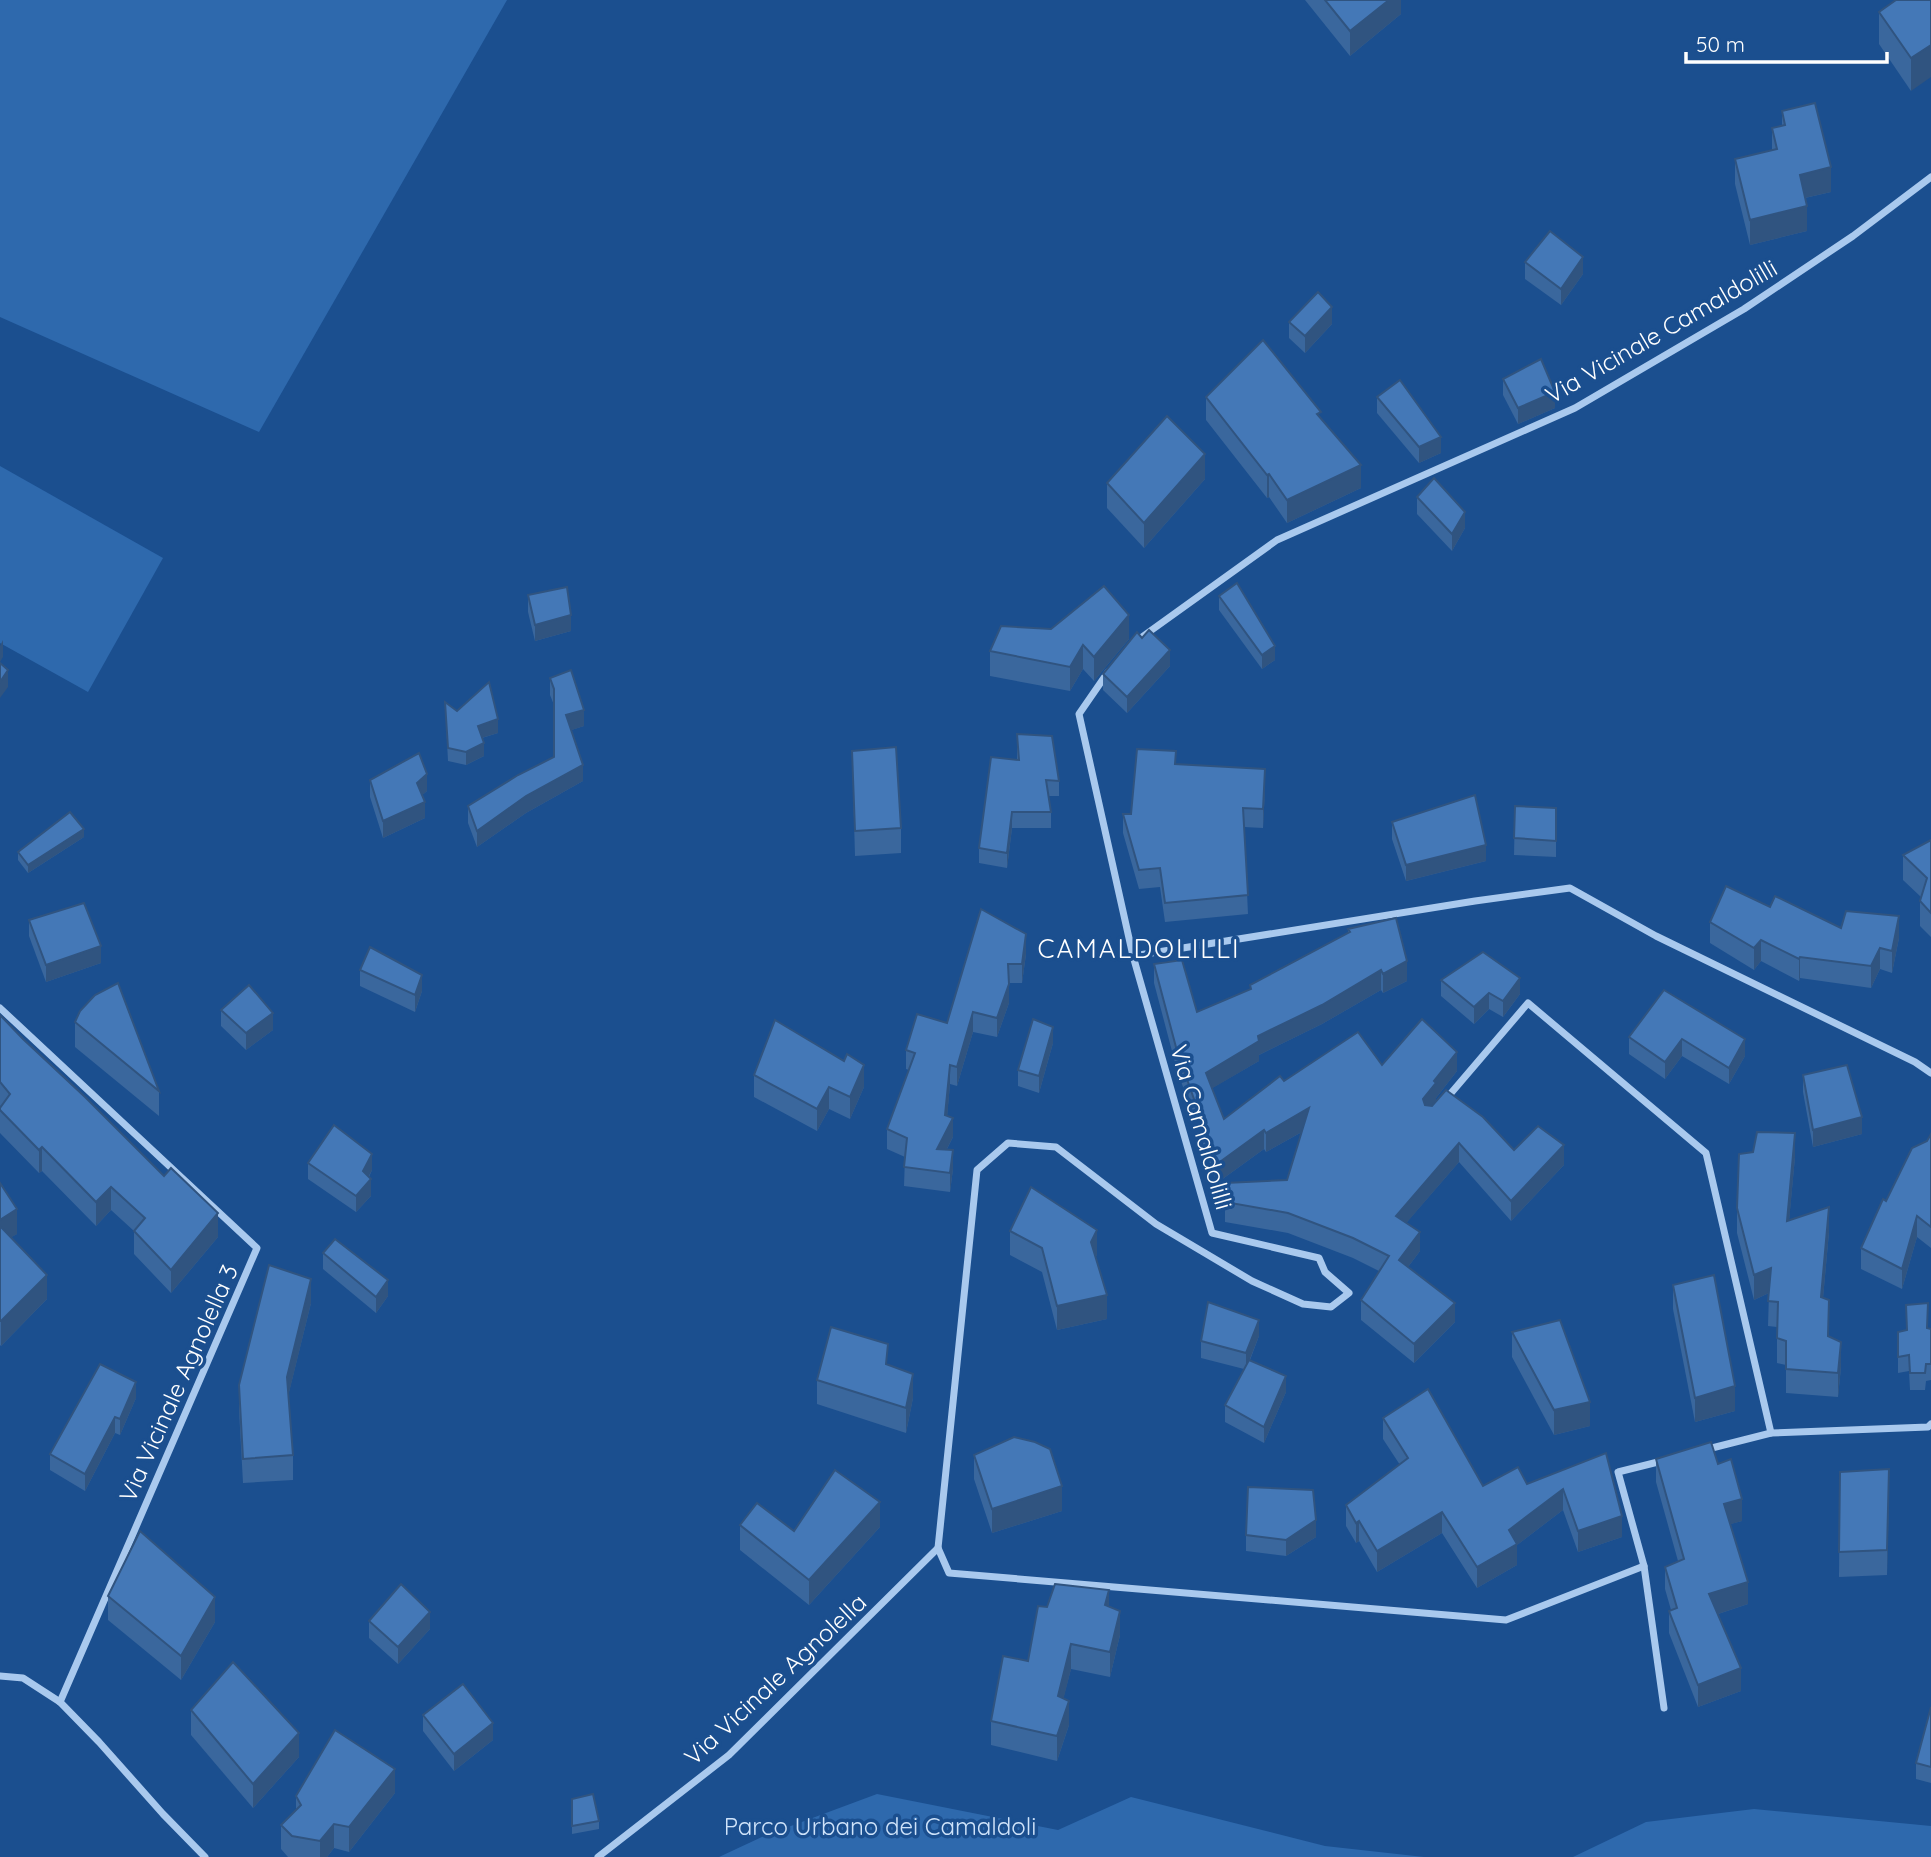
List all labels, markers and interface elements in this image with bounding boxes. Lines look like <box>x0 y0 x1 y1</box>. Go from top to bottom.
scale bar <box>1686 21 1887 65</box>
text: 50 m <box>1696 31 1745 57</box>
street label: Via Vicinale Camaldolilli <box>1540 252 1782 410</box>
district label: CAMALDOLILLI <box>1037 932 1241 965</box>
street label: Via Camaldolilli <box>1164 1041 1240 1213</box>
street label: Via Vicinale Agnolella 3 <box>112 1259 244 1507</box>
street label: Via Vicinale Agnolella <box>678 1587 872 1771</box>
park label: Parco Urbano dei Camaldoli <box>724 1811 1036 1841</box>

